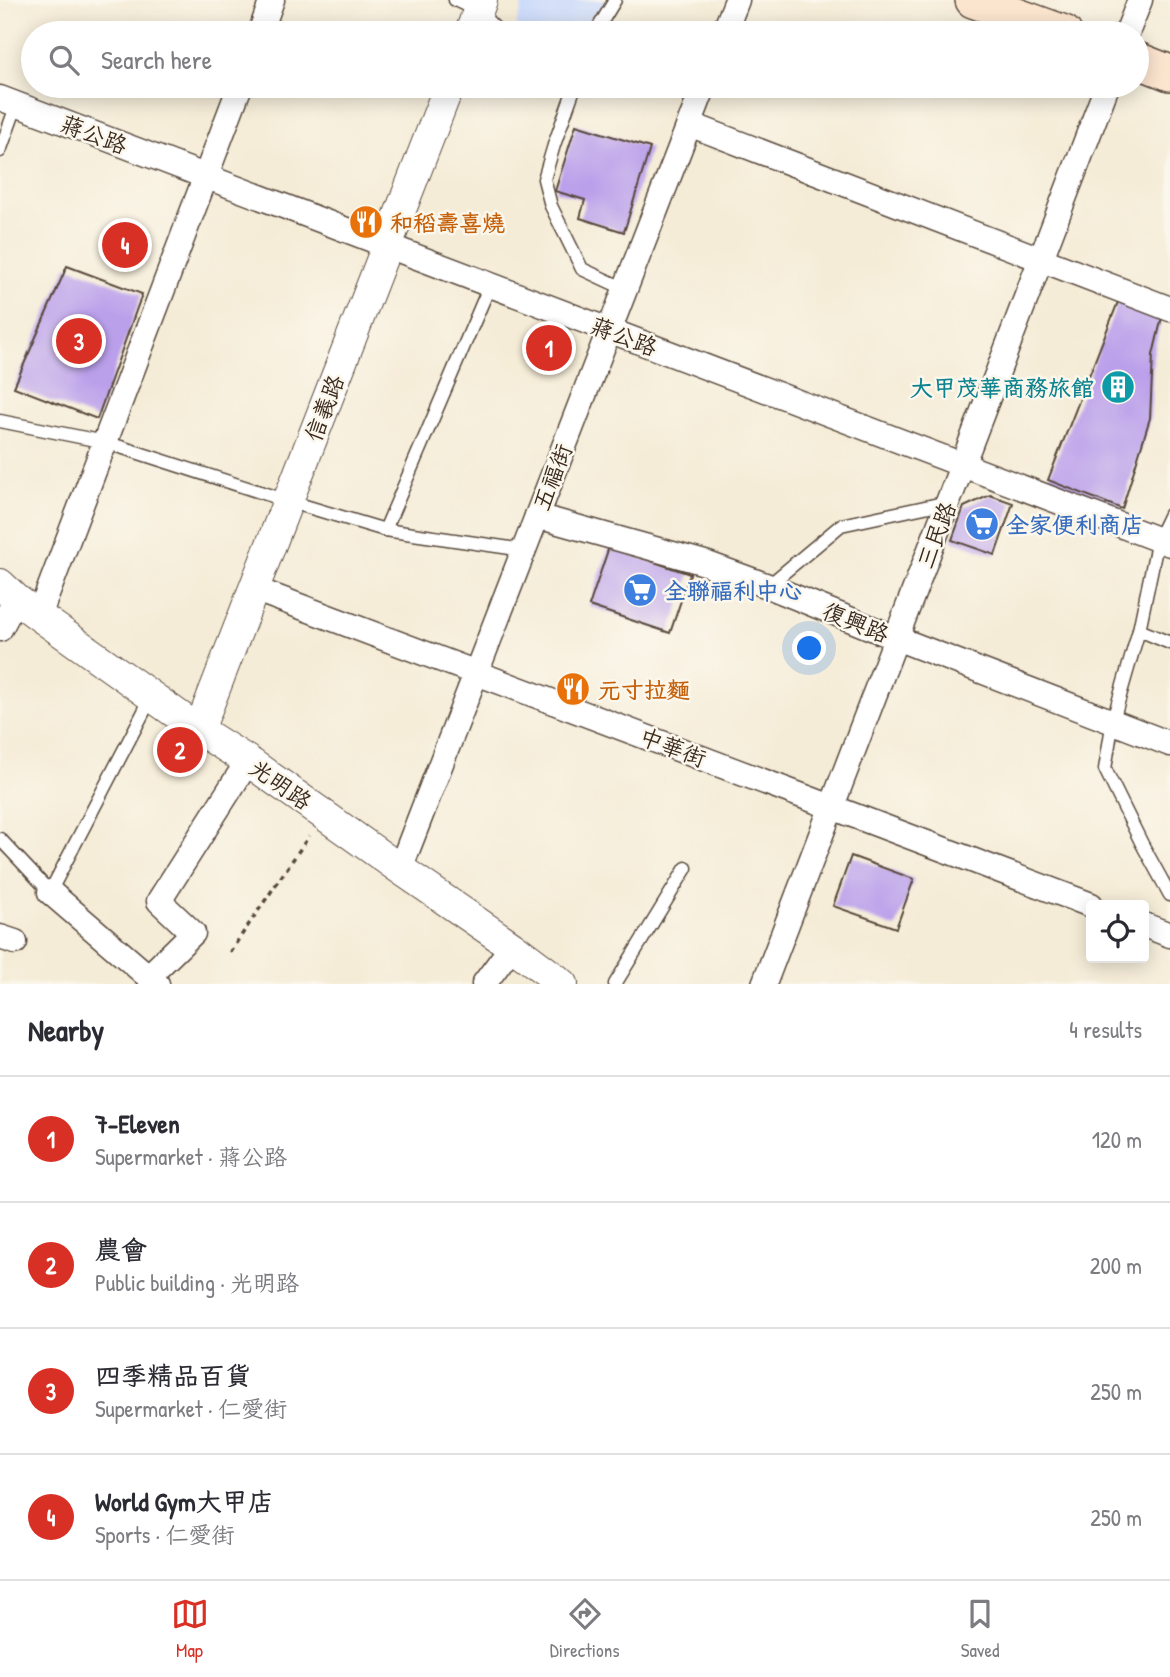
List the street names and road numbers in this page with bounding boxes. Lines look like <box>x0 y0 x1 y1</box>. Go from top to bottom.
street label: 蔣公路 <box>56 107 132 161</box>
street label: 蔣公路 <box>586 309 662 363</box>
street label: 信義路 <box>297 370 351 446</box>
street label: 五福街 <box>525 439 579 515</box>
street label: 三民路 <box>909 497 963 573</box>
street label: 復興路 <box>818 595 894 649</box>
street label: 中華街 <box>635 720 711 774</box>
street label: 光明路 <box>244 752 318 816</box>

